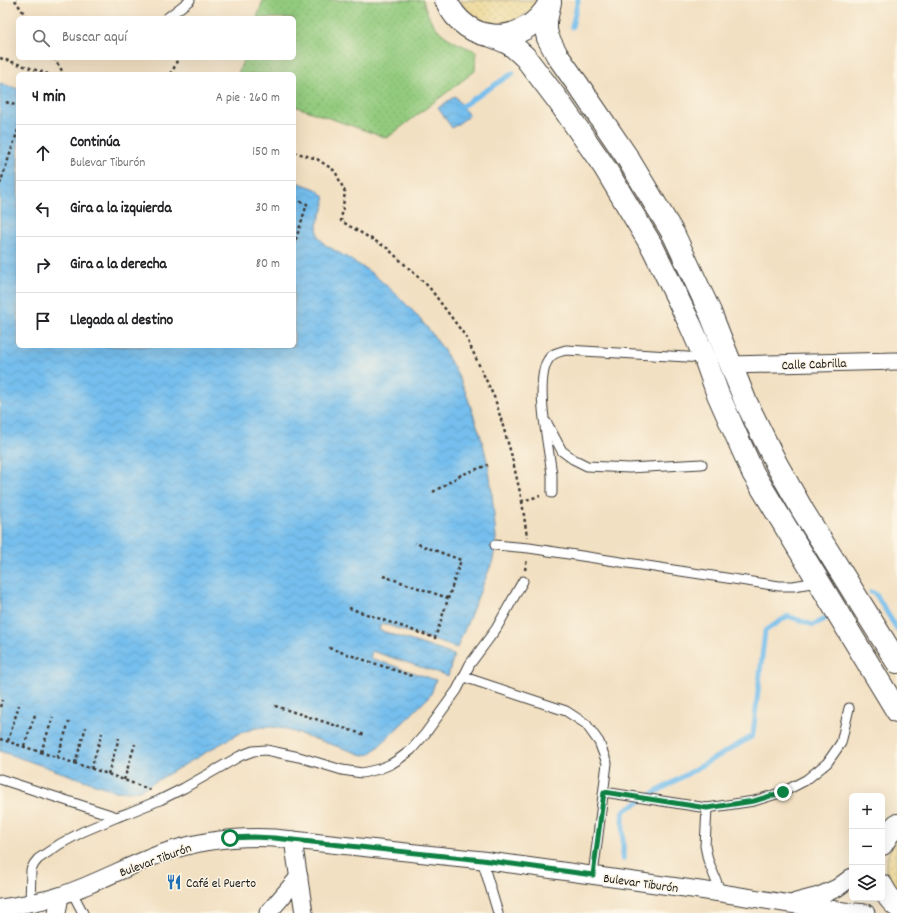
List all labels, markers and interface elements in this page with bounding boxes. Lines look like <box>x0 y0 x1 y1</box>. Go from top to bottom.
search box <box>16 16 296 60</box>
icon: search <box>30 27 52 49</box>
text: Buscar aquí <box>62 27 127 49</box>
text: 4 min <box>32 86 66 110</box>
text: A pie · 260 m <box>216 89 280 108</box>
text: Continúa <box>70 132 120 154</box>
icon: ahead <box>32 142 54 164</box>
text: 150 m <box>252 143 280 162</box>
text: Bulevar Tiburón <box>70 154 145 173</box>
icon: left <box>32 198 54 220</box>
text: Gira a la izquierda <box>70 198 171 220</box>
text: 30 m <box>255 199 280 218</box>
icon: right <box>32 254 54 276</box>
text: Gira a la derecha <box>70 254 167 276</box>
text: 80 m <box>256 255 280 274</box>
icon: arrive <box>32 310 54 332</box>
text: Llegada al destino <box>70 310 173 332</box>
street label: Calle Cabrilla <box>781 355 848 376</box>
route end <box>774 783 792 801</box>
map controls <box>849 793 885 901</box>
button: + <box>849 793 885 829</box>
route start <box>221 829 239 847</box>
button: − <box>849 829 885 865</box>
street label: Bulevar Tiburón <box>117 840 194 883</box>
button: layers <box>849 865 885 901</box>
street label: Bulevar Tiburón <box>602 870 679 899</box>
restaurant icon: Café el Puerto <box>165 873 183 891</box>
place label: Café el Puerto <box>186 875 256 894</box>

